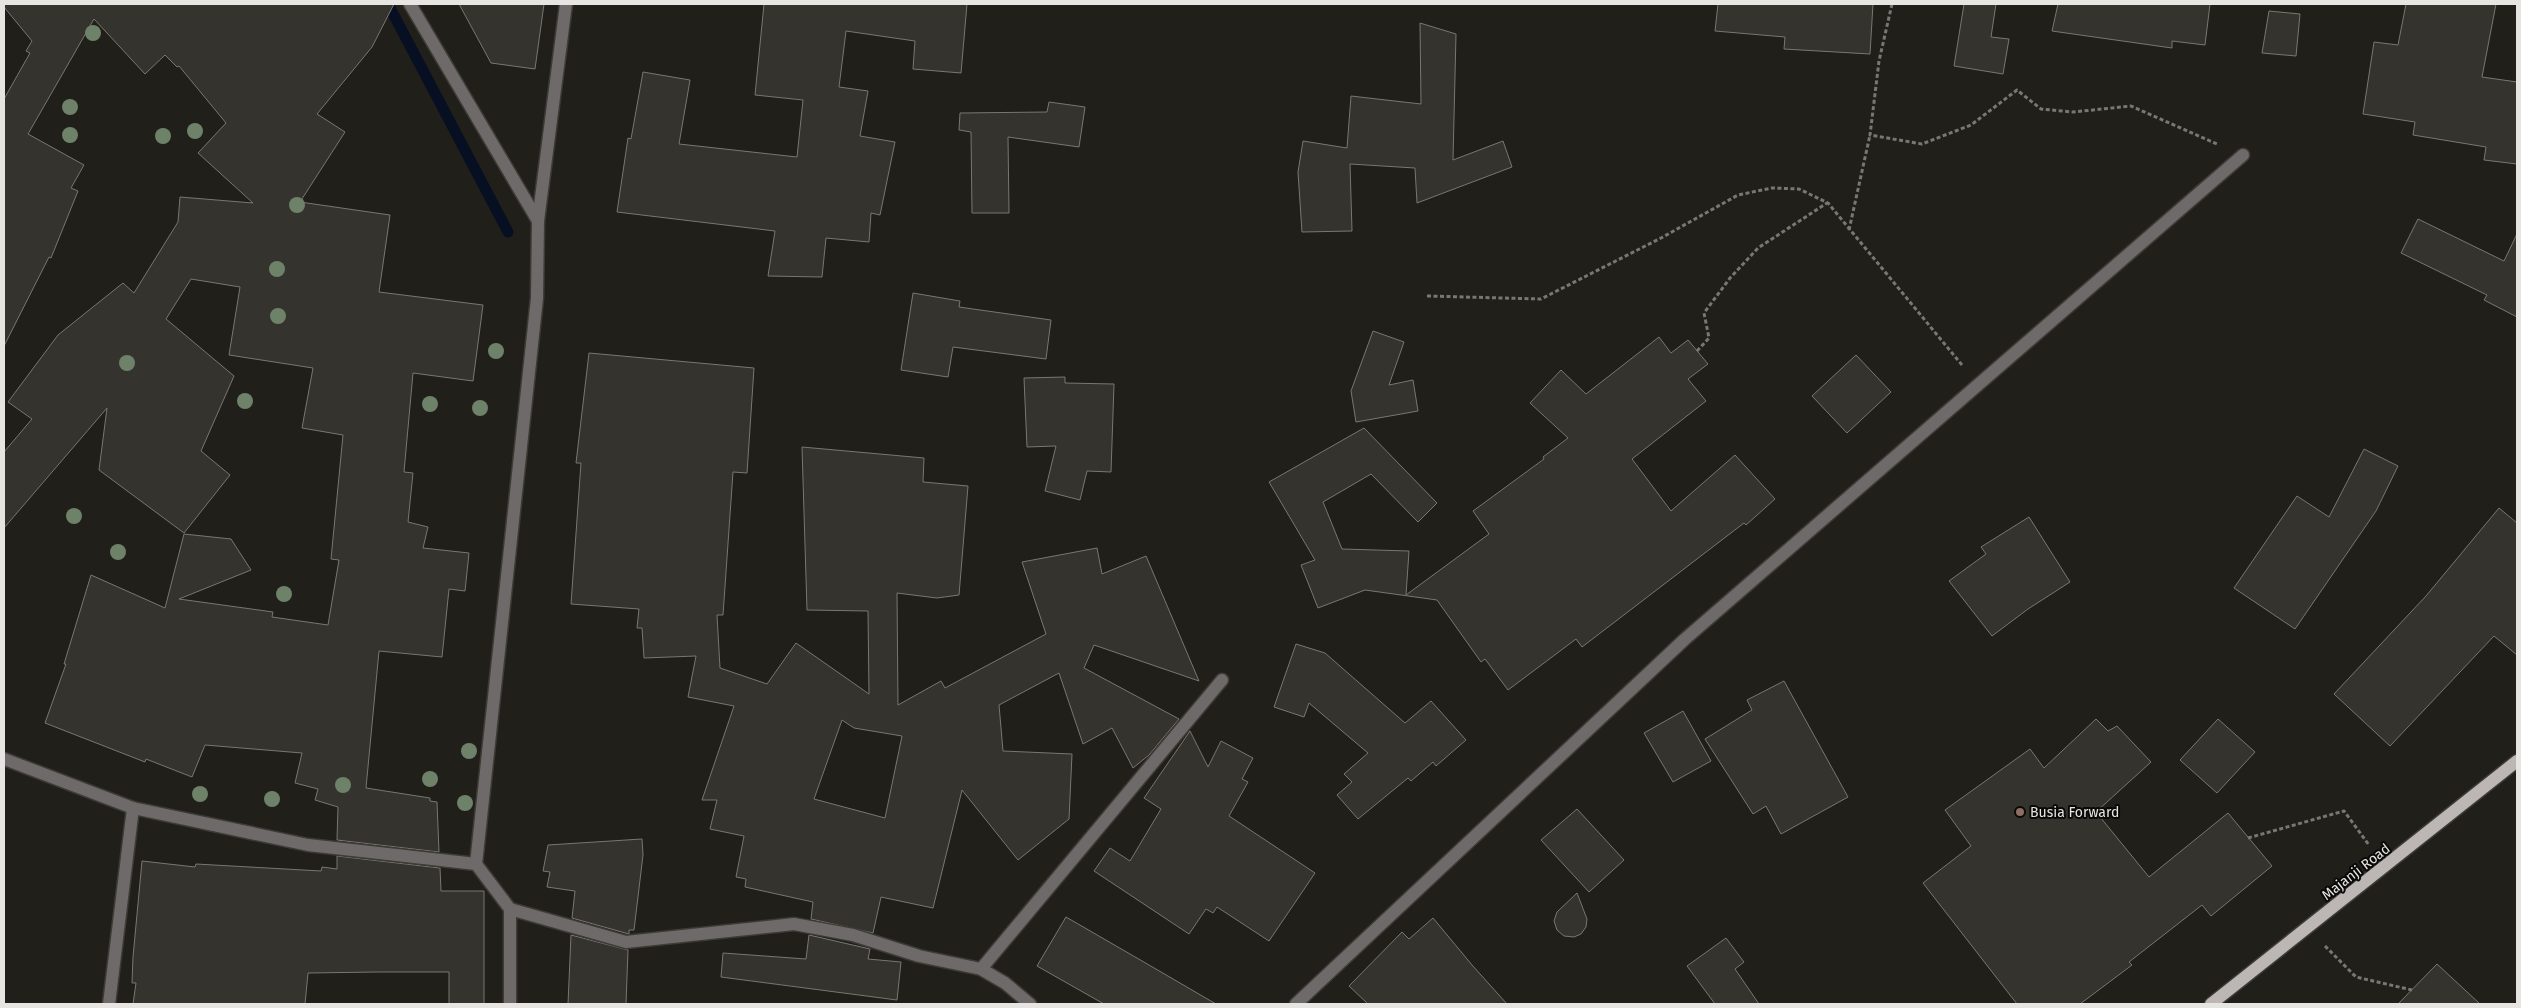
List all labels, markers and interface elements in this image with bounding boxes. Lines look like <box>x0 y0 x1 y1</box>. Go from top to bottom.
place label: Busia Forward <box>2030 804 2119 821</box>
marker: Busia Forward <box>2014 806 2026 818</box>
street label: Majanji Road <box>2318 840 2394 904</box>

